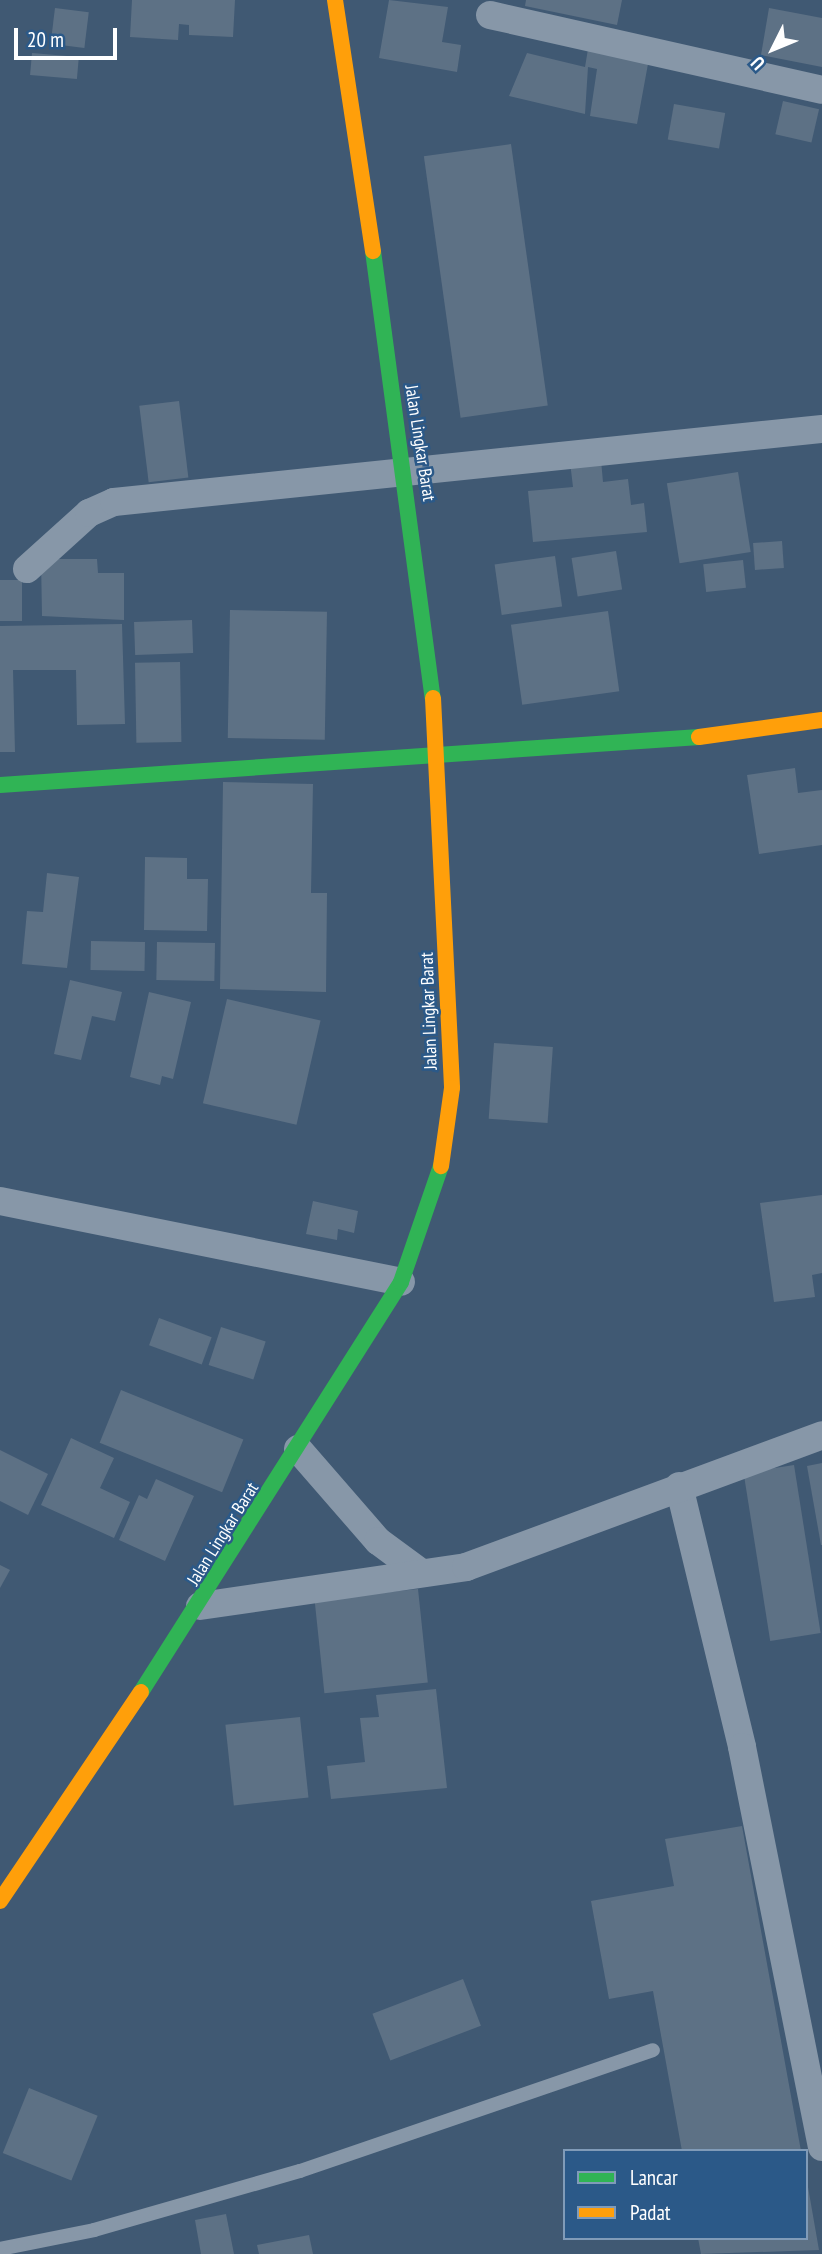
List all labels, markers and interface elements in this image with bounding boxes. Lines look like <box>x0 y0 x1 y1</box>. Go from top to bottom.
scale bar <box>18 14 121 58</box>
north arrow <box>738 14 808 84</box>
text: 20 m <box>27 26 64 53</box>
text: U <box>746 52 770 75</box>
street label: Jalan Lingkar Barat <box>400 383 440 503</box>
street label: Jalan Lingkar Barat <box>416 952 442 1070</box>
street label: Jalan Lingkar Barat <box>183 1478 263 1590</box>
legend <box>563 2149 808 2240</box>
text: Lancar <box>630 2164 678 2191</box>
text: Padat <box>630 2199 671 2226</box>

